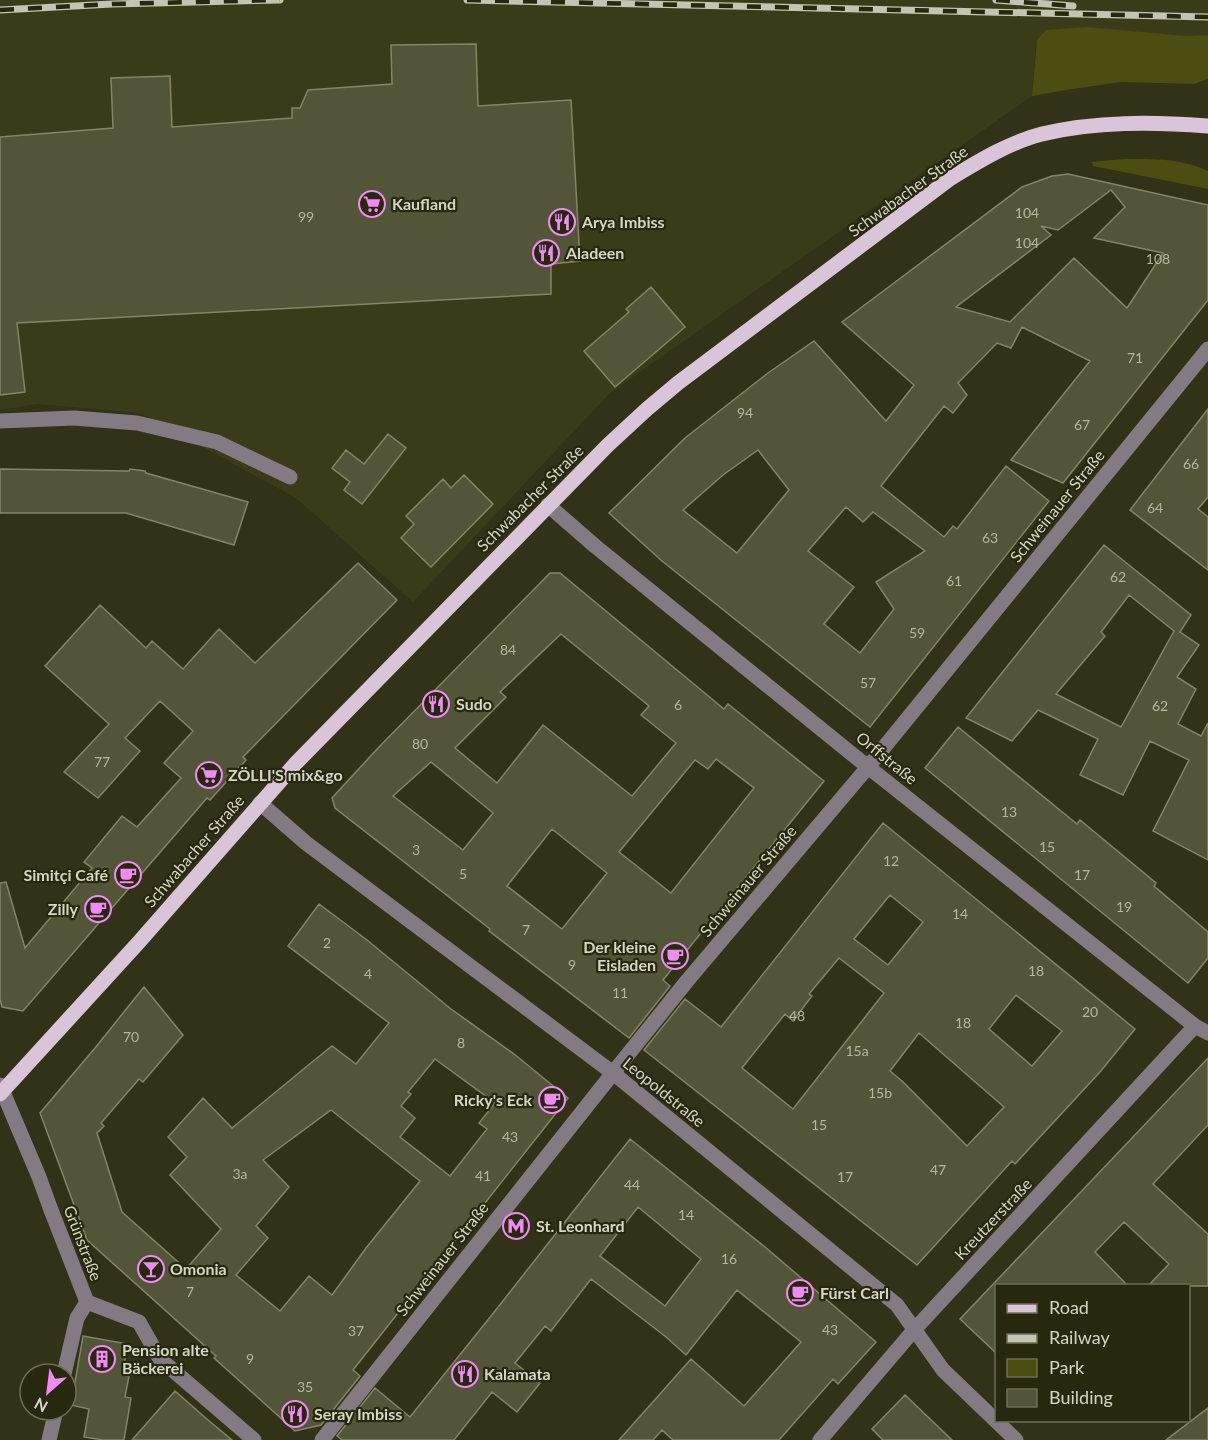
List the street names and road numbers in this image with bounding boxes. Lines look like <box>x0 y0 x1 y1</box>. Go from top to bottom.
street label: Schwabacher Straße <box>844 141 971 240</box>
street label: Schwabacher Straße <box>473 441 587 555</box>
street label: Schweinauer Straße <box>1005 446 1108 566</box>
street label: Orffstraße <box>853 727 922 788</box>
street label: Schwabacher Straße <box>140 791 248 911</box>
street label: Schweinauer Straße <box>696 821 800 940</box>
street label: Leopoldstraße <box>619 1053 709 1130</box>
street label: Kreutzerstraße <box>950 1174 1035 1263</box>
street label: Schweinauer Straße <box>391 1198 492 1319</box>
street label: Grünstraße <box>60 1202 107 1283</box>

